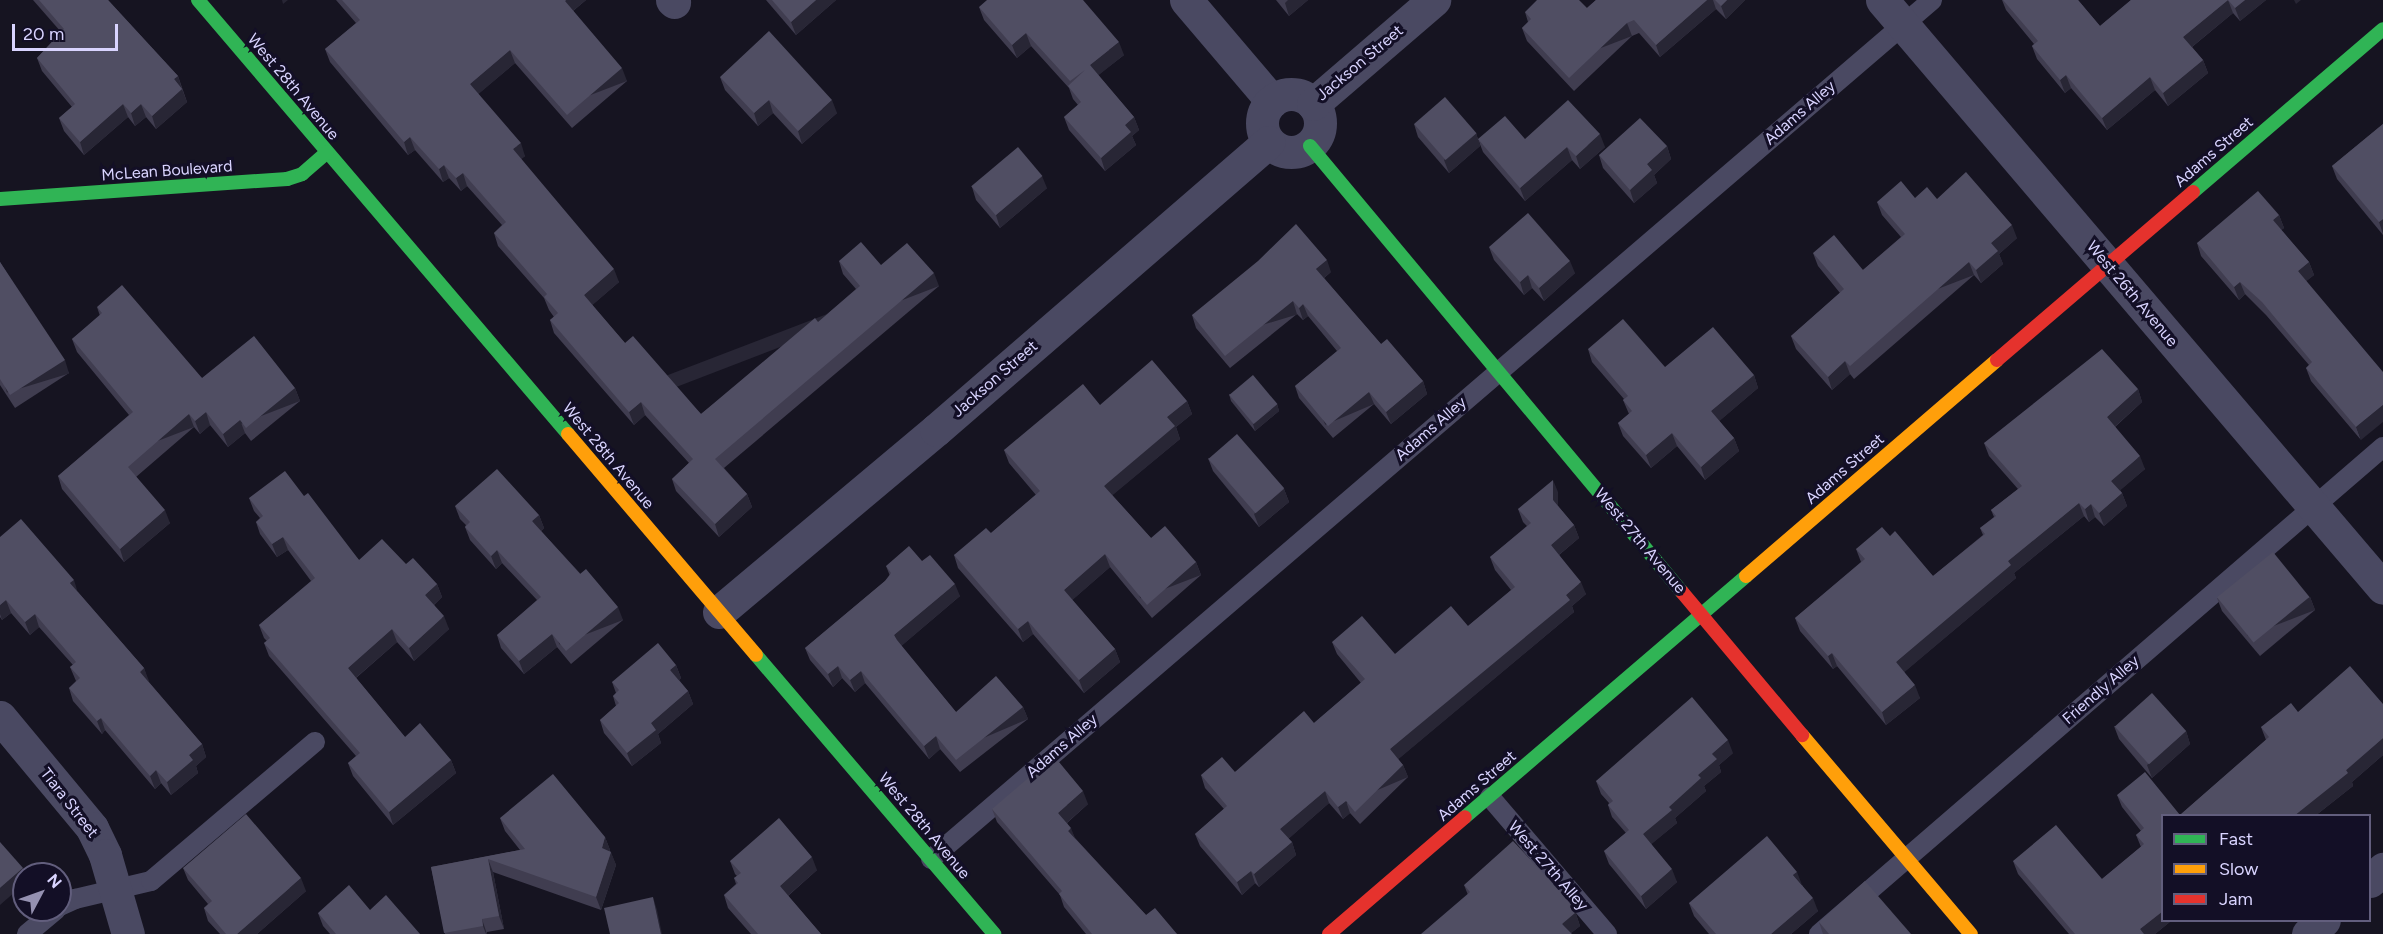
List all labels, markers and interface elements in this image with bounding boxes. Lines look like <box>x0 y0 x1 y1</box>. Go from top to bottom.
scale bar <box>15 12 122 50</box>
street label: Jackson Street <box>1313 21 1407 105</box>
text: 20 m <box>23 23 64 45</box>
street label: West 28th Avenue <box>243 30 343 144</box>
street label: Adams Alley <box>1760 77 1840 149</box>
street label: Adams Street <box>2171 113 2257 191</box>
street label: McLean Boulevard <box>101 157 233 185</box>
street label: West 26th Avenue <box>2082 237 2182 351</box>
street label: Jackson Street <box>948 337 1042 421</box>
street label: Adams Alley <box>1391 393 1471 465</box>
street label: West 28th Avenue <box>558 399 658 513</box>
street label: Adams Street <box>1802 430 1888 508</box>
street label: West 27th Avenue <box>1590 484 1690 598</box>
street label: Friendly Alley <box>2059 651 2143 729</box>
street label: Adams Alley <box>1022 710 1102 782</box>
street label: Adams Street <box>1434 747 1520 825</box>
street label: Tiara Street <box>36 764 102 842</box>
street label: West 28th Avenue <box>874 769 974 883</box>
legend <box>2161 814 2371 922</box>
street label: West 27th Alley <box>1504 817 1592 915</box>
text: Fast <box>2219 828 2253 850</box>
text: Slow <box>2219 858 2258 880</box>
north arrow <box>12 862 72 922</box>
text: N <box>43 870 66 892</box>
text: Jam <box>2219 888 2253 910</box>

